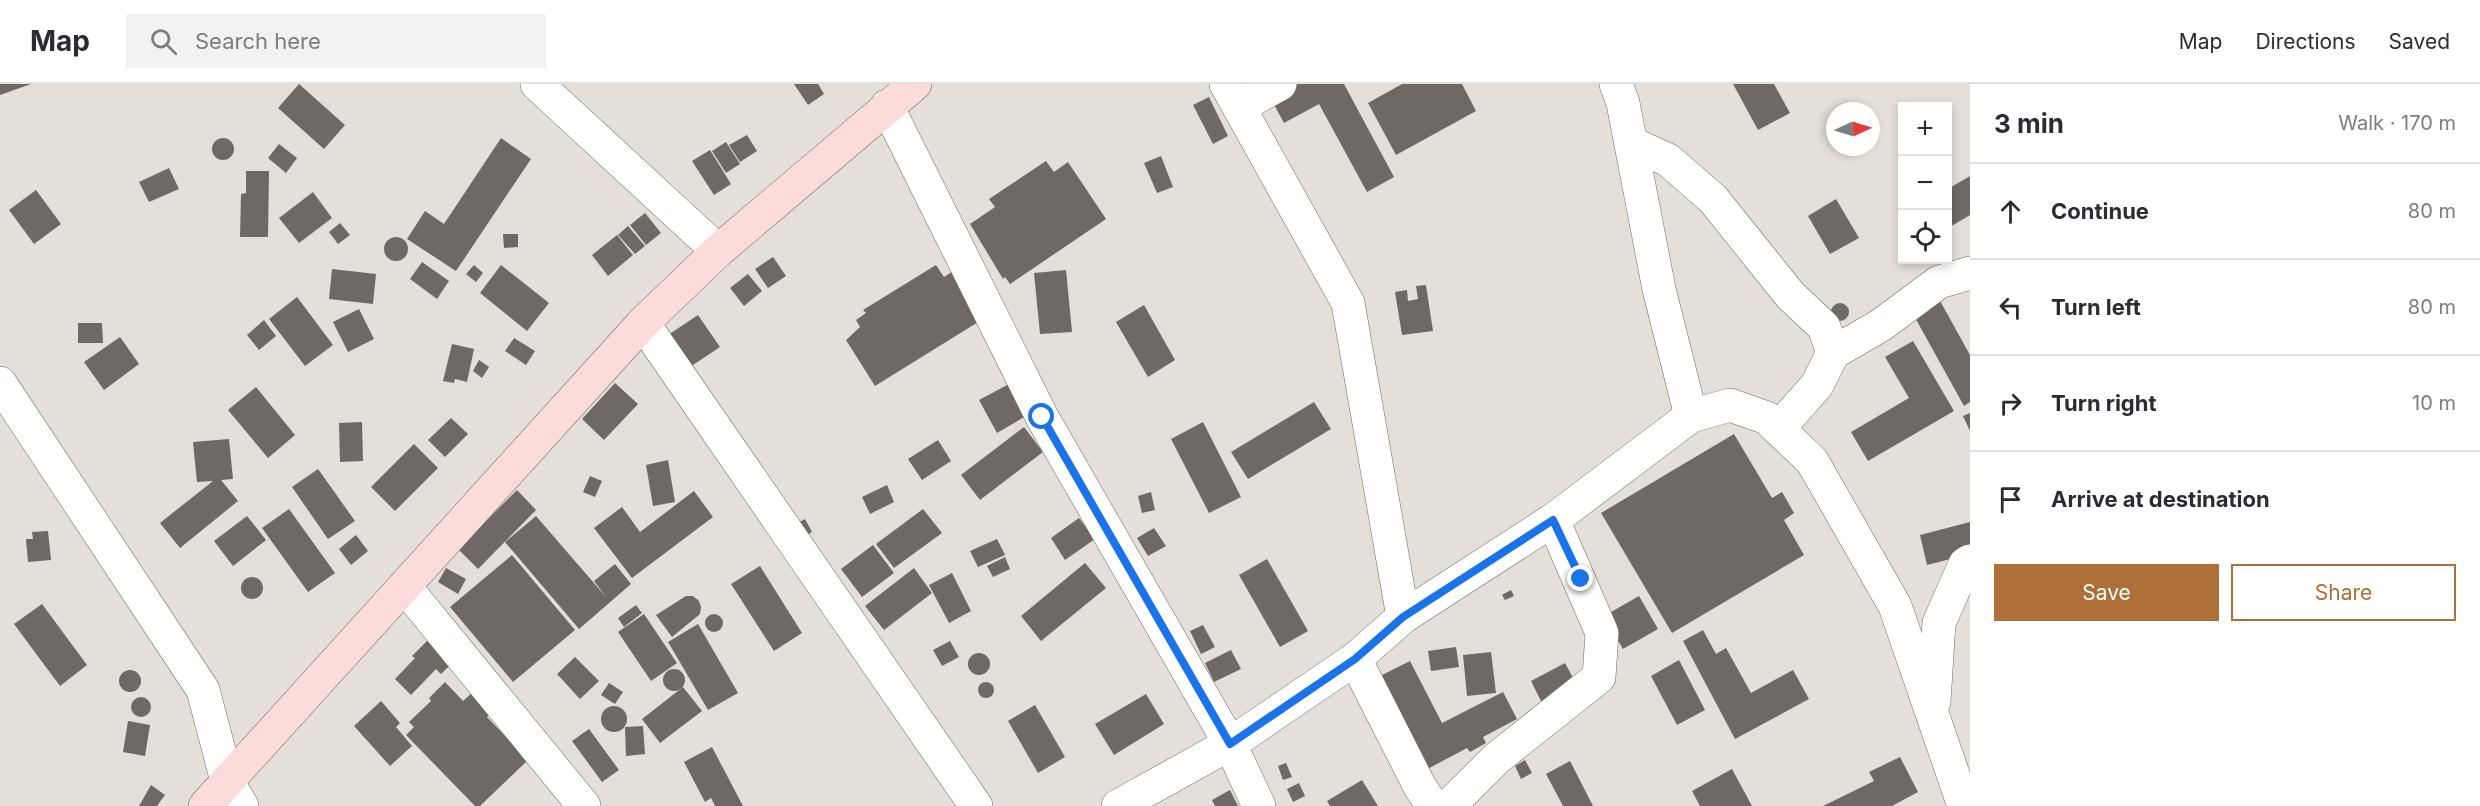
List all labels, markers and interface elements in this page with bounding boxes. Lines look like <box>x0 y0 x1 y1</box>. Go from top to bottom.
search box <box>126 14 546 68</box>
text: Map <box>30 24 90 58</box>
icon: search <box>147 25 180 58</box>
text: Search here <box>195 28 321 54</box>
text: Map <box>2179 29 2222 54</box>
text: Directions <box>2255 29 2356 54</box>
text: Saved <box>2389 29 2450 54</box>
north arrow <box>1826 102 1880 156</box>
map controls <box>1898 102 1952 264</box>
button: + <box>1898 102 1952 156</box>
text: 3 min <box>1994 108 2064 139</box>
text: Walk · 170 m <box>2338 111 2456 135</box>
button: − <box>1898 156 1952 210</box>
icon: ahead <box>1994 195 2027 228</box>
text: Continue <box>2051 198 2149 224</box>
text: 80 m <box>2408 199 2456 223</box>
button: locate <box>1898 210 1952 264</box>
icon: left <box>1994 291 2027 324</box>
text: Turn left <box>2051 294 2141 320</box>
text: 80 m <box>2408 295 2456 319</box>
icon: right <box>1994 387 2027 420</box>
text: Turn right <box>2051 390 2157 416</box>
text: 10 m <box>2412 391 2456 415</box>
route start <box>1028 403 1054 429</box>
icon: arrive <box>1994 483 2027 516</box>
text: Arrive at destination <box>2051 486 2270 512</box>
button: Save <box>1994 564 2219 621</box>
button: Share <box>2231 564 2456 621</box>
route end <box>1567 565 1593 591</box>

